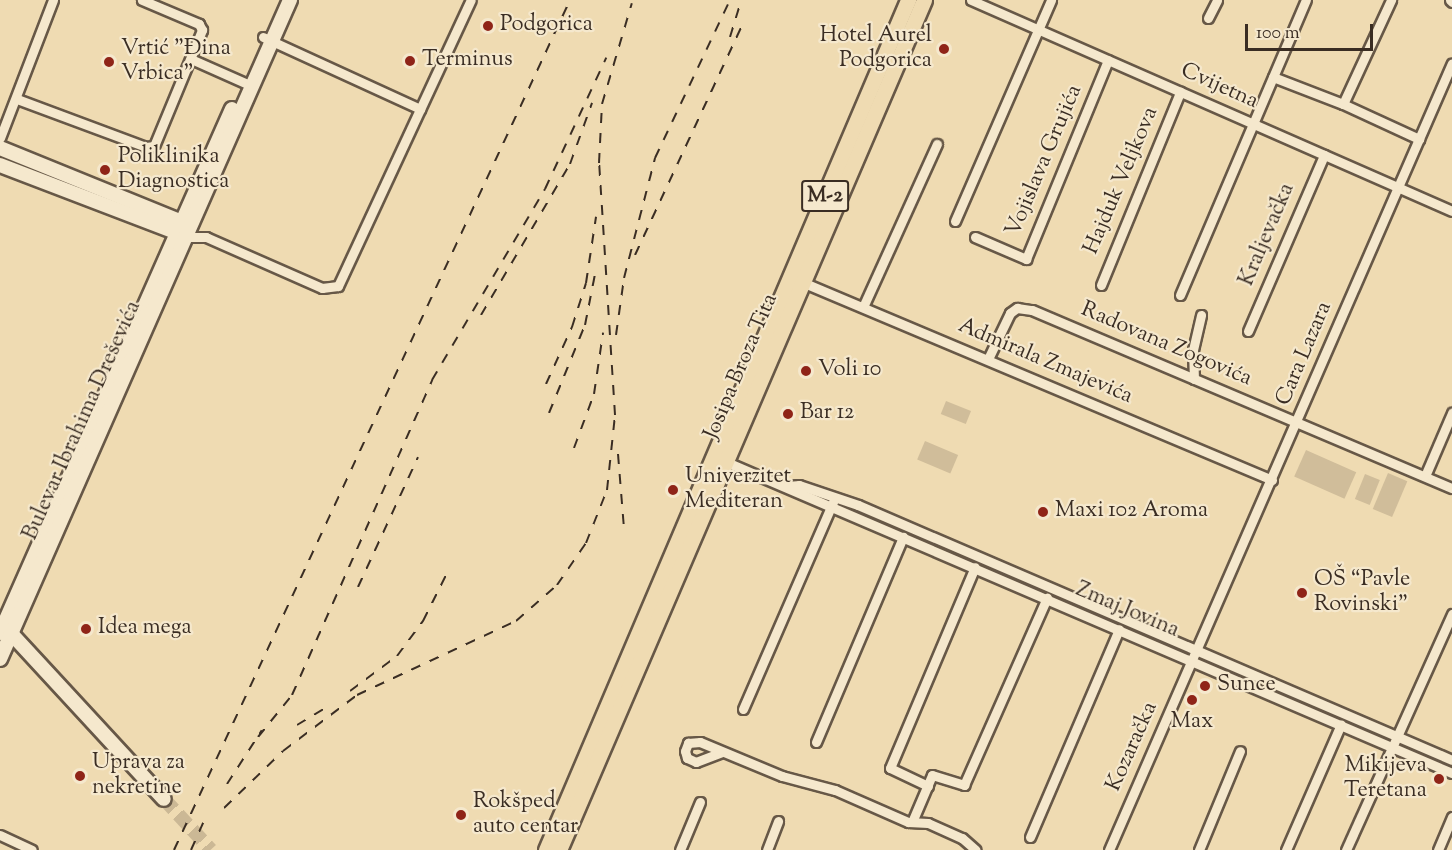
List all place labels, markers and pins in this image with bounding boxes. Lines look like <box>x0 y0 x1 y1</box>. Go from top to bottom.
place label: Podgorica <box>500 13 593 39</box>
marker: Podgorica <box>481 19 495 33</box>
place label: Hotel Aurel Podgorica <box>820 23 932 74</box>
place label: Vrtić "Đina Vrbica" <box>121 36 231 88</box>
marker: Hotel Aurel Podgorica <box>937 42 951 56</box>
place label: Terminus <box>422 48 513 74</box>
marker: Terminus <box>403 54 417 68</box>
marker: Vrtić "Đina Vrbica" <box>102 55 116 69</box>
place label: Poliklinika Diagnostica <box>118 144 229 196</box>
marker: Poliklinika Diagnostica <box>96 161 114 179</box>
place label: Voli 10 <box>818 358 881 384</box>
marker: Voli 10 <box>799 364 813 378</box>
place label: Bar 12 <box>800 401 854 427</box>
marker: Bar 12 <box>781 407 795 421</box>
place label: Univerzitet Mediteran <box>685 464 791 516</box>
marker: Univerzitet Mediteran <box>666 483 680 497</box>
place label: Maxi 102 Aroma <box>1055 499 1208 525</box>
marker: Maxi 102 Aroma <box>1036 505 1050 519</box>
place label: OŠ “Pavle Rovinski” <box>1314 567 1410 618</box>
marker: OŠ “Pavle Rovinski” <box>1295 586 1309 600</box>
place label: Idea mega <box>98 616 192 642</box>
marker: Idea mega <box>79 622 93 636</box>
place label: Sunce <box>1217 673 1276 699</box>
marker: Sunce <box>1198 679 1212 693</box>
marker: Max <box>1185 693 1199 707</box>
place label: Max <box>1171 710 1213 736</box>
place label: Uprava za nekretine <box>92 750 185 802</box>
place label: Mikijeva Teretana <box>1344 753 1427 804</box>
marker: Uprava za nekretine <box>73 769 87 783</box>
marker: Mikijeva Teretana <box>1432 772 1446 786</box>
place label: Rokšped auto centar <box>473 789 578 840</box>
marker: Rokšped auto centar <box>454 808 468 822</box>

